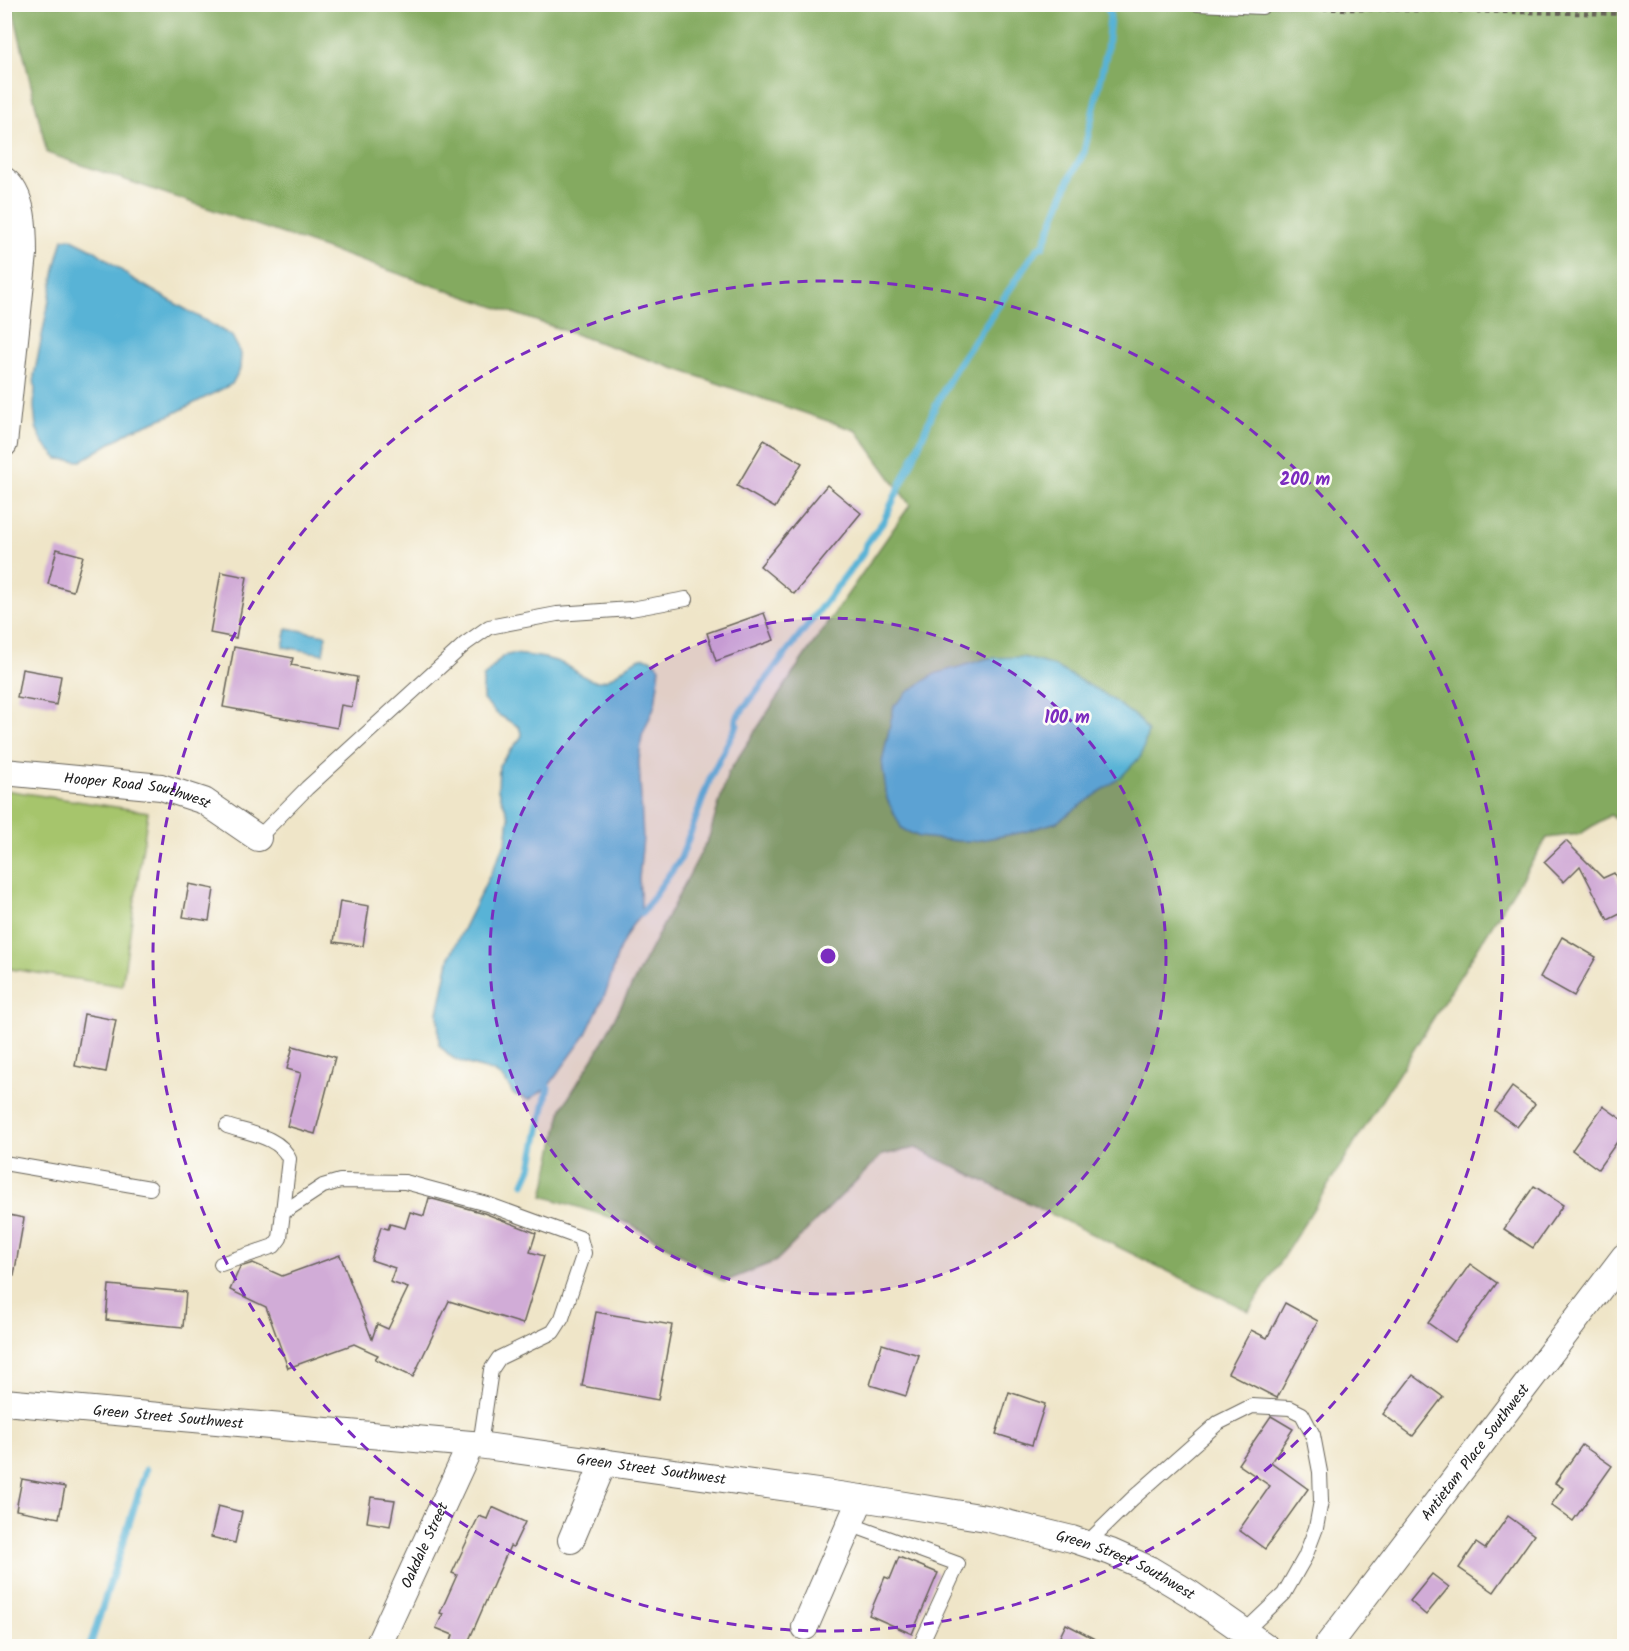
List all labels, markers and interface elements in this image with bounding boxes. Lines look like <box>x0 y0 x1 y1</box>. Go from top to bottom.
text: 200 m <box>1280 466 1331 495</box>
text: 100 m <box>1044 704 1090 733</box>
street label: Hooper Road Southwest <box>63 767 216 816</box>
centre of rings <box>818 946 838 966</box>
street label: Antietam Place Southwest <box>1416 1379 1536 1526</box>
street label: Green Street Southwest <box>92 1399 245 1436</box>
street label: Green Street Southwest <box>575 1448 728 1492</box>
street label: Oakdale Street <box>395 1498 456 1593</box>
street label: Green Street Southwest <box>1053 1524 1200 1607</box>

